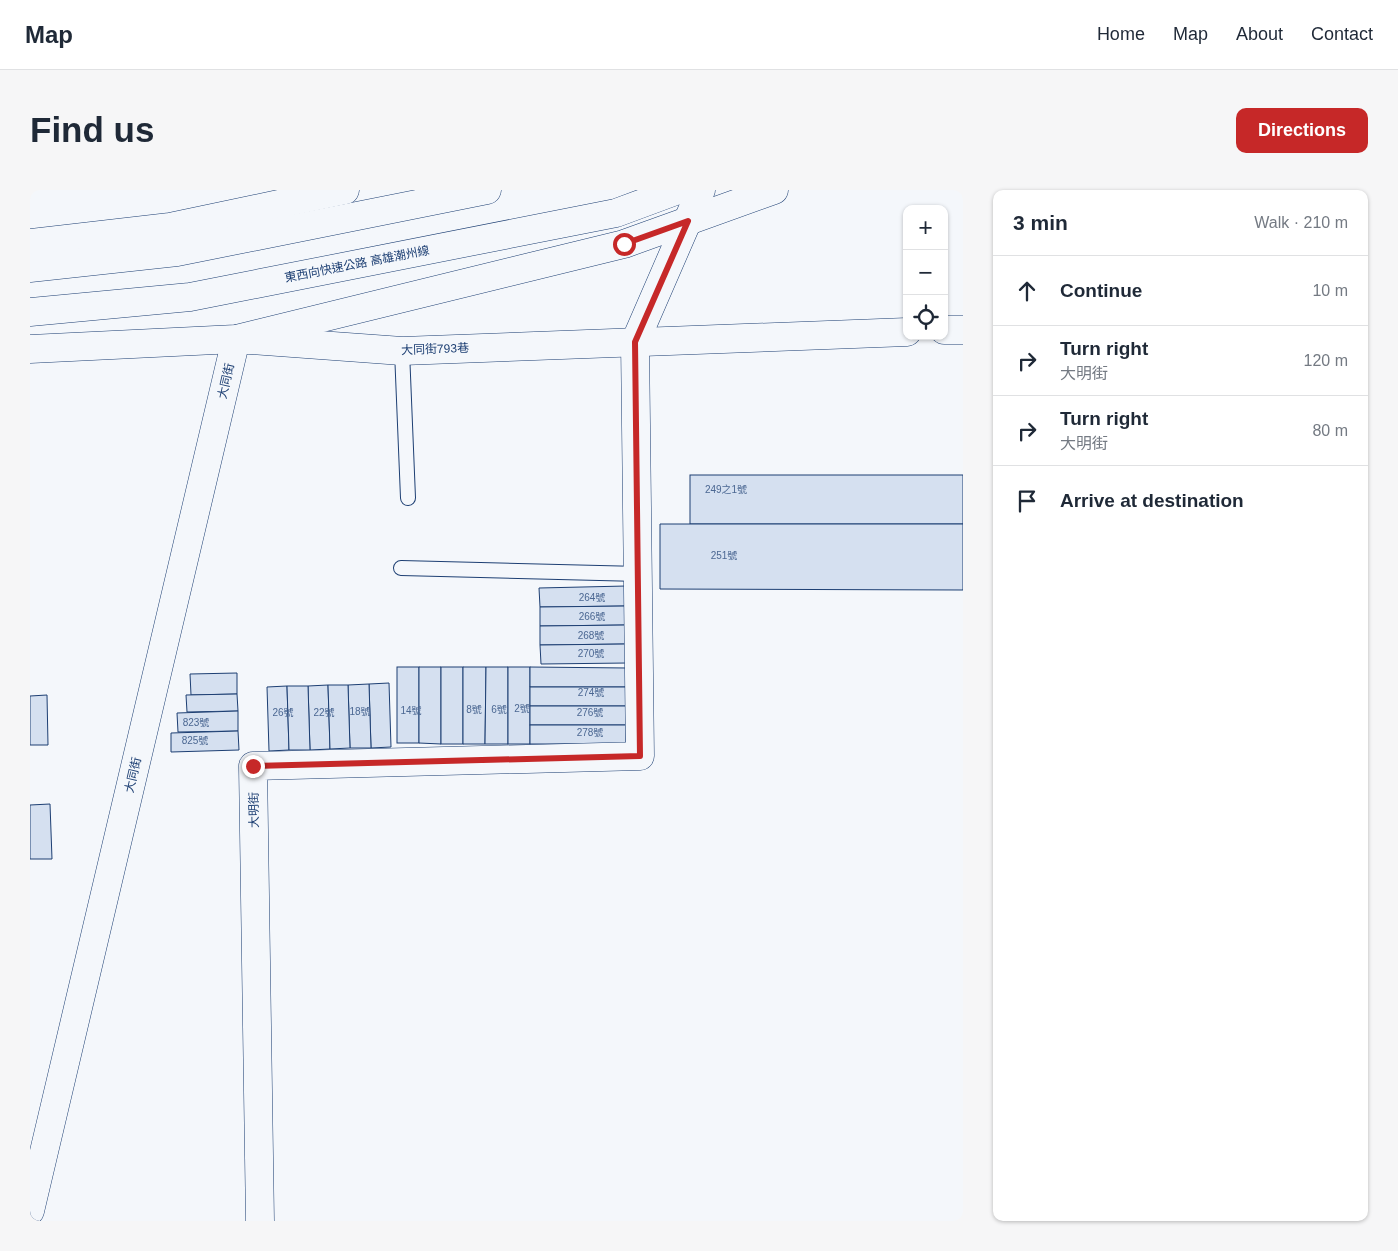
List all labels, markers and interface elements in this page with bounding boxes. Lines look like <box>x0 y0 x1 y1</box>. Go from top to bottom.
text: Map <box>25 21 73 48</box>
text: Home <box>1097 24 1145 44</box>
text: Map <box>1173 24 1208 44</box>
text: About <box>1236 24 1283 44</box>
text: Contact <box>1311 24 1373 44</box>
button: Directions <box>1236 108 1368 153</box>
text: Find us <box>30 110 154 149</box>
map controls <box>903 205 948 340</box>
button: + <box>903 205 948 250</box>
text: 3 min <box>1013 211 1068 234</box>
text: Walk · 210 m <box>1254 214 1348 231</box>
route start <box>613 233 636 256</box>
street label: 東西向快速公路 高雄潮州線 <box>283 243 431 285</box>
button: − <box>903 250 948 295</box>
icon: ahead <box>1013 277 1041 305</box>
text: Continue <box>1060 280 1142 301</box>
text: 10 m <box>1312 282 1348 299</box>
button: locate <box>903 295 948 340</box>
text: Turn right <box>1060 338 1148 359</box>
street label: 大同街793巷 <box>401 341 469 357</box>
icon: right <box>1013 347 1041 375</box>
text: 120 m <box>1304 352 1348 369</box>
street label: 大同街 <box>215 362 237 400</box>
text: 大明街 <box>1060 365 1108 382</box>
text: Turn right <box>1060 408 1148 429</box>
icon: right <box>1013 417 1041 445</box>
text: 80 m <box>1312 422 1348 439</box>
text: 大明街 <box>1060 435 1108 452</box>
house number: 249之1號 <box>705 484 747 495</box>
icon: arrive <box>1013 487 1041 515</box>
text: Arrive at destination <box>1060 490 1244 511</box>
house number: 251號 <box>711 550 737 561</box>
house number: 264號 <box>579 592 605 603</box>
house number: 266號 <box>579 611 605 622</box>
house number: 268號 <box>578 630 604 641</box>
house number: 270號 <box>578 648 604 659</box>
house number: 274號 <box>578 687 604 698</box>
house number: 2號 <box>514 703 530 714</box>
house number: 8號 <box>466 704 482 715</box>
house number: 6號 <box>491 704 507 715</box>
house number: 14號 <box>400 705 422 716</box>
house number: 18號 <box>349 706 371 717</box>
house number: 26號 <box>272 707 294 718</box>
house number: 22號 <box>313 707 335 718</box>
house number: 276號 <box>577 707 603 718</box>
house number: 823號 <box>183 717 209 728</box>
house number: 278號 <box>577 727 603 738</box>
house number: 825號 <box>182 735 208 746</box>
route end <box>242 755 265 778</box>
street label: 大同街 <box>122 756 144 794</box>
street label: 大明街 <box>247 792 261 828</box>

